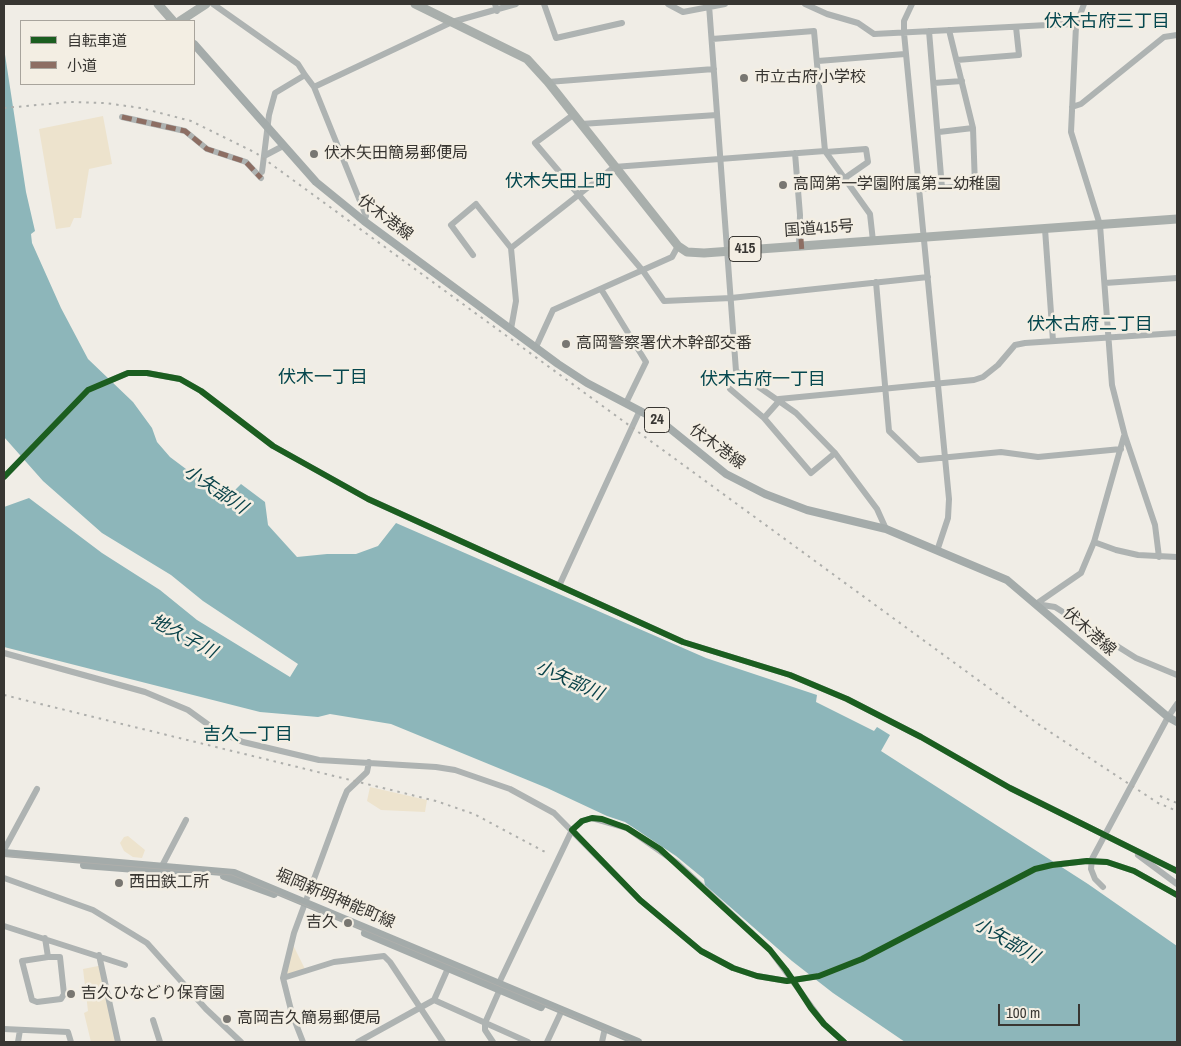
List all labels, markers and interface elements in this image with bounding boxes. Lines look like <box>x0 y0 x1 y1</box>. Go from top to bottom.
district label: 伏木古府三丁目 <box>1044 11 1170 33</box>
legend <box>20 20 195 85</box>
text: 自転車道 <box>67 30 127 51</box>
text: 小道 <box>67 55 97 76</box>
place label: 市立古府小学校 <box>754 68 866 88</box>
marker: 市立古府小学校 <box>738 72 750 84</box>
place label: 伏木矢田簡易郵便局 <box>324 144 468 164</box>
marker: 伏木矢田簡易郵便局 <box>308 148 320 160</box>
district label: 伏木矢田上町 <box>505 171 613 193</box>
place label: 高岡第一学園附属第二幼稚園 <box>793 175 1001 195</box>
marker: 高岡第一学園附属第二幼稚園 <box>777 179 789 191</box>
street label: 伏木港線 <box>354 191 416 245</box>
street label: 国道415号 <box>783 217 855 241</box>
road number: 415 <box>729 236 761 262</box>
district label: 伏木古府二丁目 <box>1027 314 1153 336</box>
place label: 高岡警察署伏木幹部交番 <box>576 334 752 354</box>
marker: 高岡警察署伏木幹部交番 <box>560 338 572 350</box>
district label: 伏木一丁目 <box>278 367 368 389</box>
district label: 伏木古府一丁目 <box>700 369 826 391</box>
road number: 24 <box>644 408 670 432</box>
street label: 伏木港線 <box>685 420 749 474</box>
water label: 小矢部川 <box>179 461 251 519</box>
street label: 伏木港線 <box>1059 604 1119 660</box>
water label: 地久子川 <box>146 611 220 663</box>
water label: 小矢部川 <box>532 656 606 706</box>
district label: 吉久一丁目 <box>203 724 293 746</box>
street label: 堀岡新明神能町線 <box>272 865 398 933</box>
place label: 西田鉄工所 <box>129 873 209 893</box>
marker: 西田鉄工所 <box>113 877 125 889</box>
place label: 吉久 <box>306 913 338 933</box>
water label: 小矢部川 <box>969 914 1043 968</box>
marker: 吉久 <box>342 917 354 929</box>
place label: 吉久ひなどり保育園 <box>81 984 225 1004</box>
marker: 吉久ひなどり保育園 <box>65 988 77 1000</box>
scale bar <box>1001 994 1084 1026</box>
text: 100 m <box>1006 1002 1040 1023</box>
place label: 高岡吉久簡易郵便局 <box>237 1009 381 1029</box>
marker: 高岡吉久簡易郵便局 <box>221 1013 233 1025</box>

